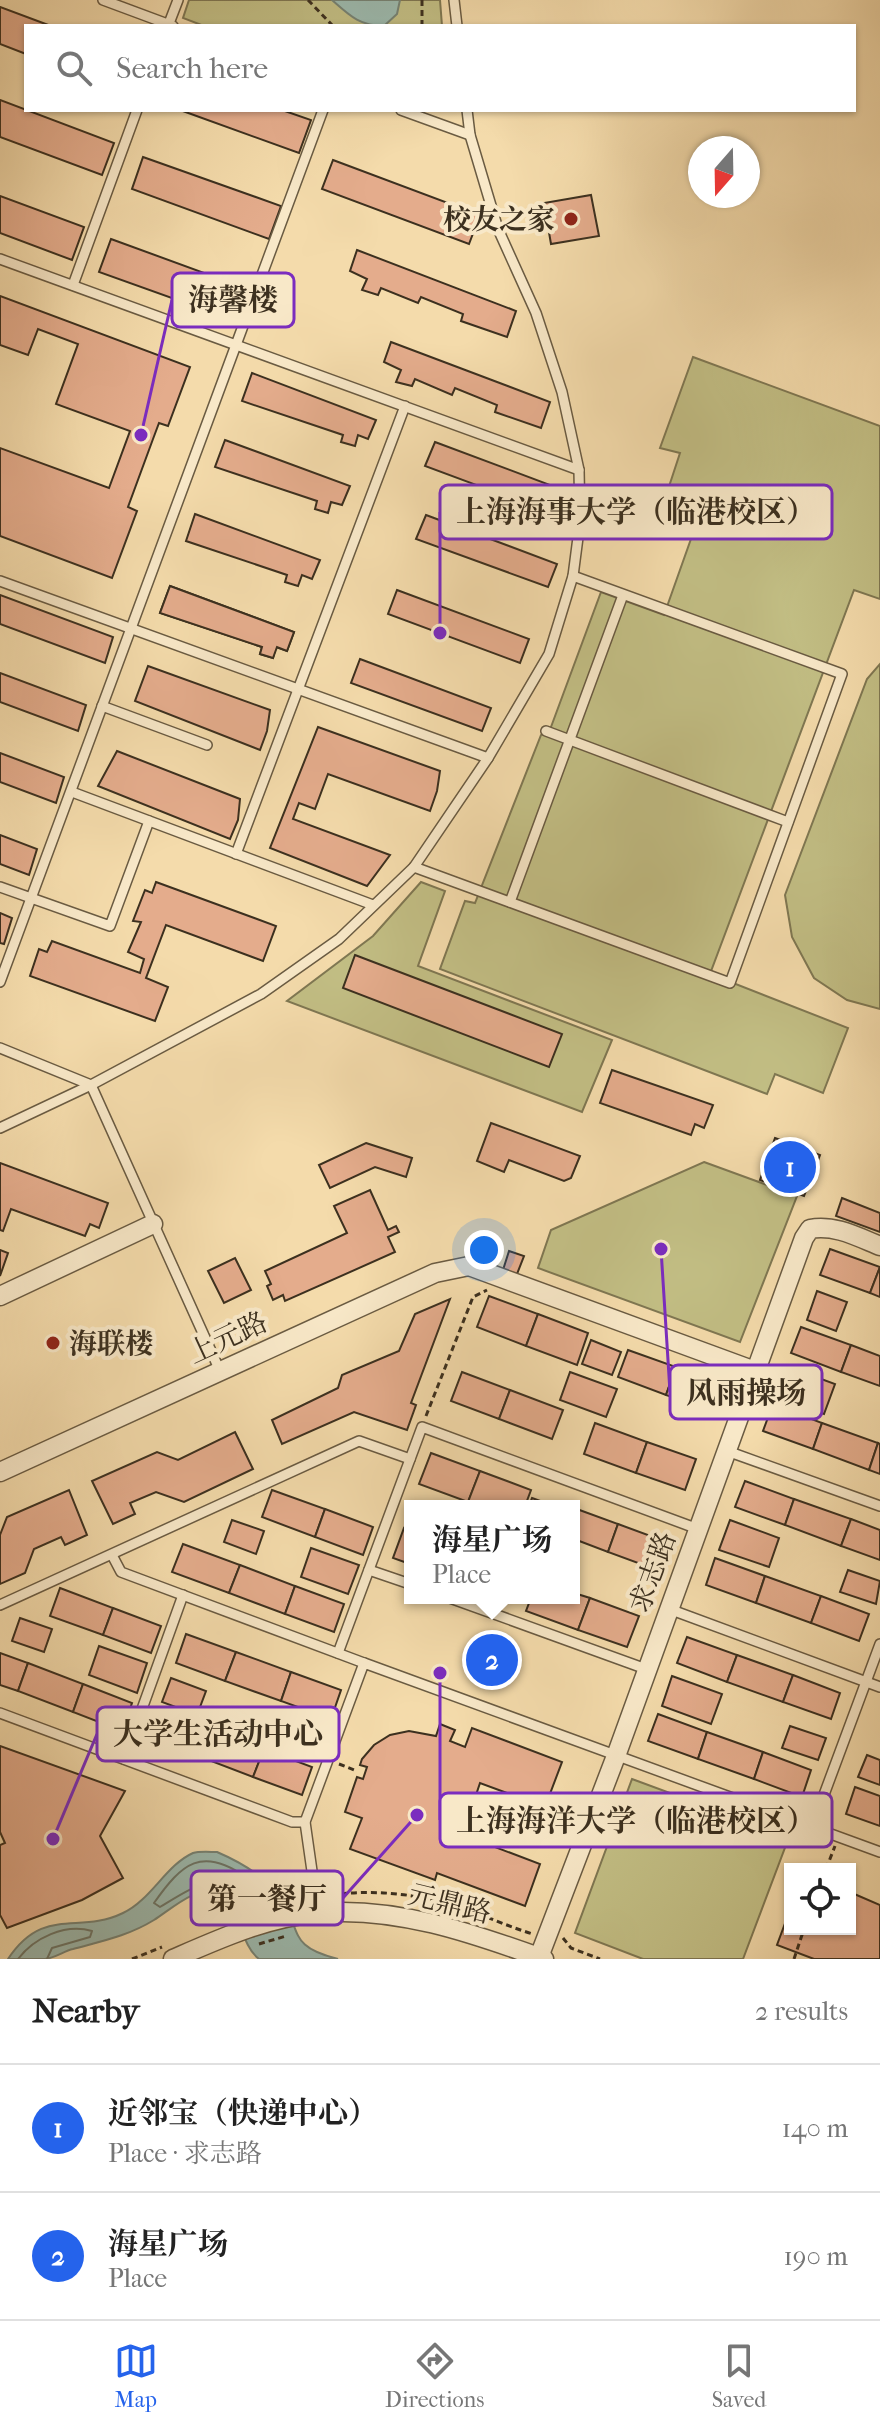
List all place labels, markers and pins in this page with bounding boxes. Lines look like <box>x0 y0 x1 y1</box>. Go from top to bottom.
place label: 校友之家 <box>443 203 555 236</box>
marker: 校友之家 <box>562 210 580 228</box>
callout: 海馨楼 <box>172 273 294 327</box>
callout: 上海海事大学（临港校区） <box>440 485 832 539</box>
pin: 1 <box>764 1137 816 1197</box>
place label: 海联楼 <box>69 1327 153 1360</box>
marker: 海联楼 <box>44 1334 62 1352</box>
callout: 风雨操场 <box>670 1365 822 1419</box>
pin: 2 <box>466 1630 518 1690</box>
callout: 大学生活动中心 <box>97 1707 339 1761</box>
callout: 上海海洋大学（临港校区） <box>440 1793 832 1847</box>
callout: 第一餐厅 <box>191 1871 343 1925</box>

